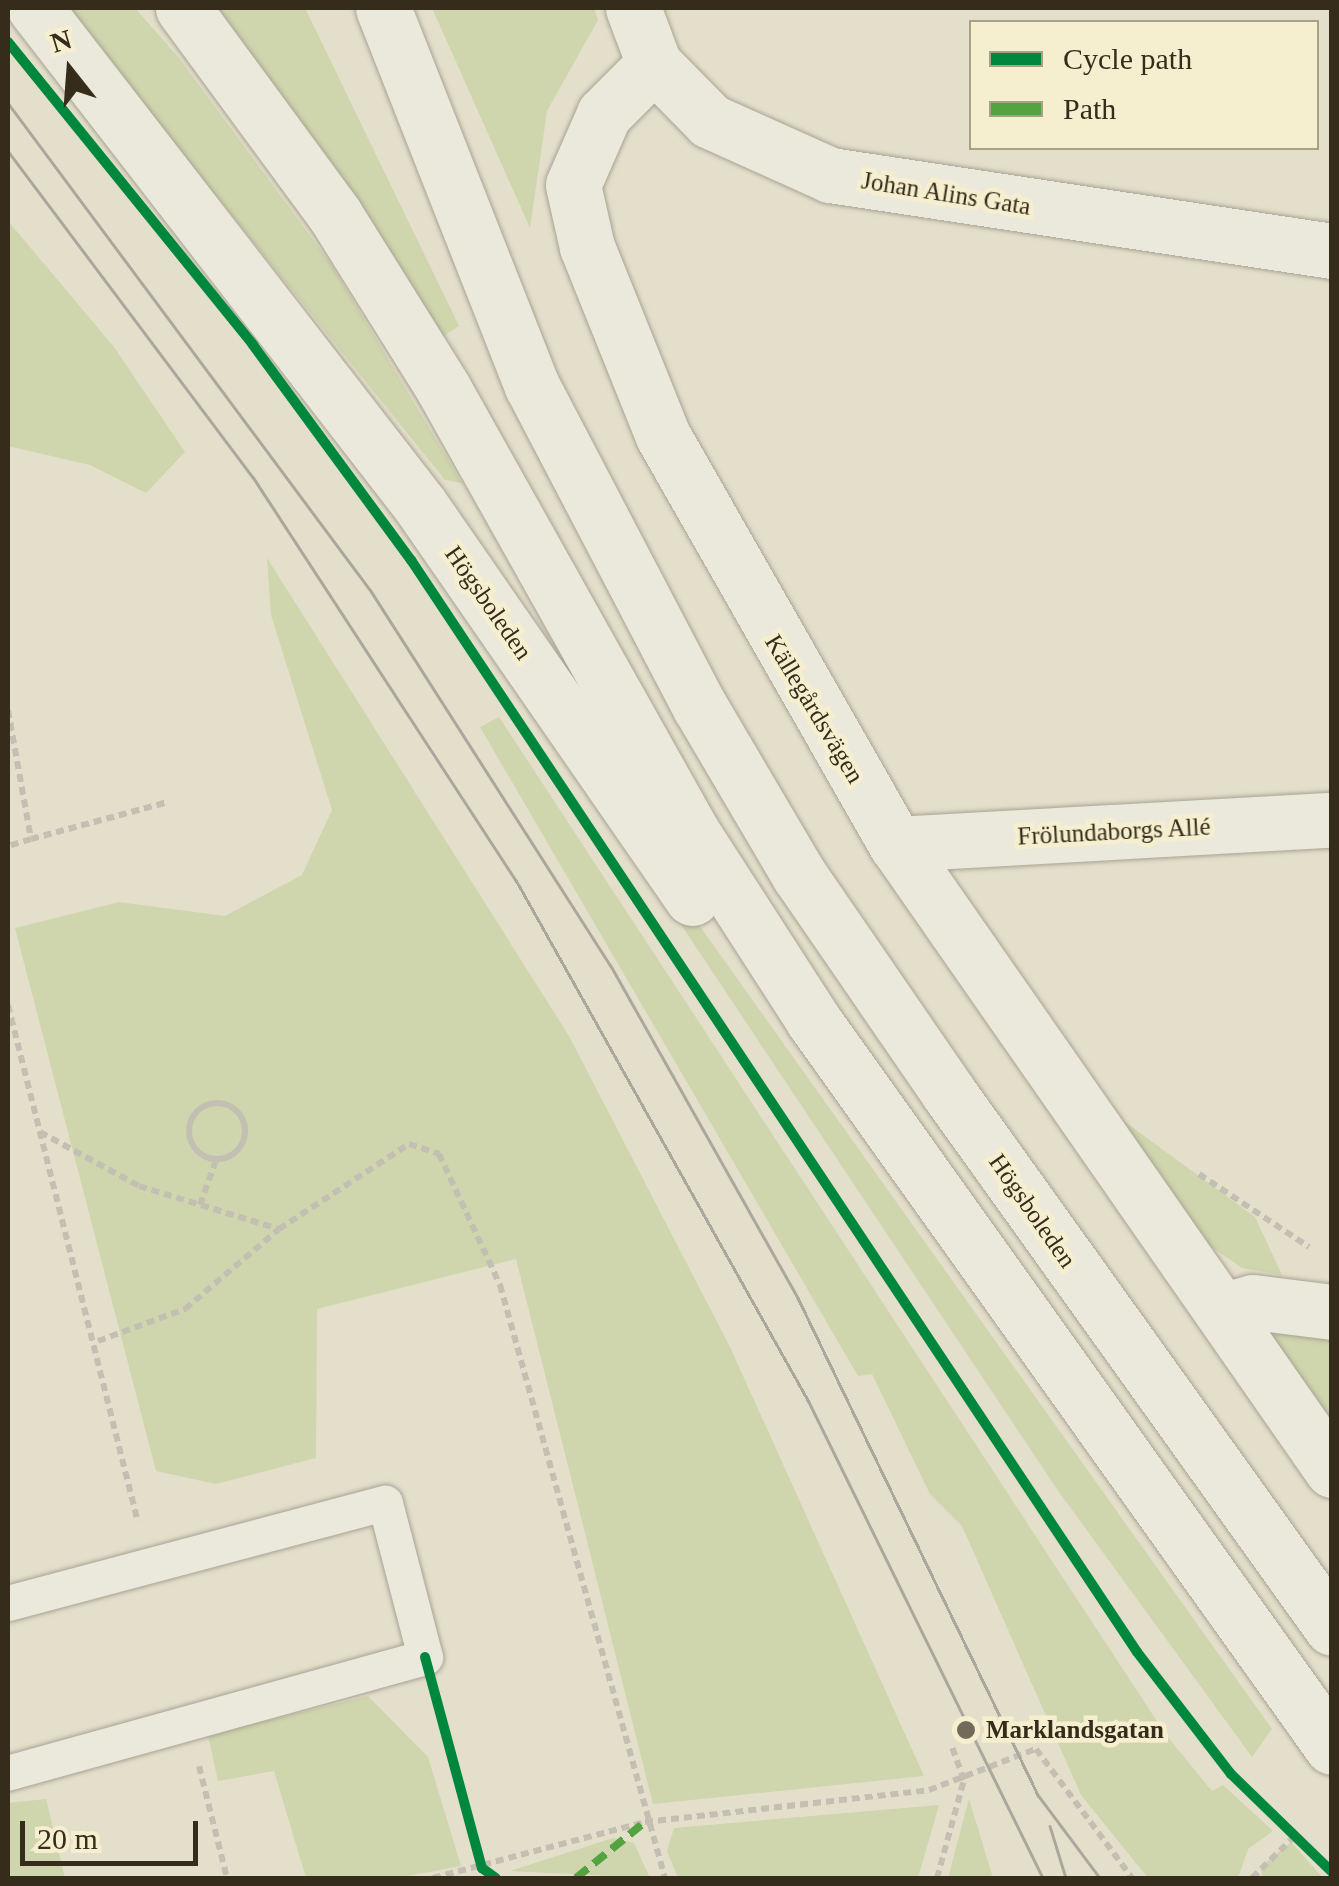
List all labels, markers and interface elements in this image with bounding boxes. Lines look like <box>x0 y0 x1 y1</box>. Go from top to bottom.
north arrow <box>20 20 120 120</box>
legend <box>969 20 1319 150</box>
text: N <box>47 23 75 59</box>
text: Cycle path <box>1063 42 1192 75</box>
text: Path <box>1063 92 1116 125</box>
street label: Johan Alins Gata <box>859 166 1033 222</box>
street label: Högsboleden <box>438 540 538 666</box>
street label: Källegårdsvägen <box>758 629 870 789</box>
street label: Frölundaborgs Allé <box>1016 812 1212 852</box>
street label: Högsboleden <box>982 1148 1082 1274</box>
place label: Marklandsgatan <box>986 1715 1164 1745</box>
marker: Marklandsgatan <box>955 1719 977 1741</box>
scale bar <box>25 1801 202 1863</box>
text: 20 m <box>37 1822 98 1855</box>

